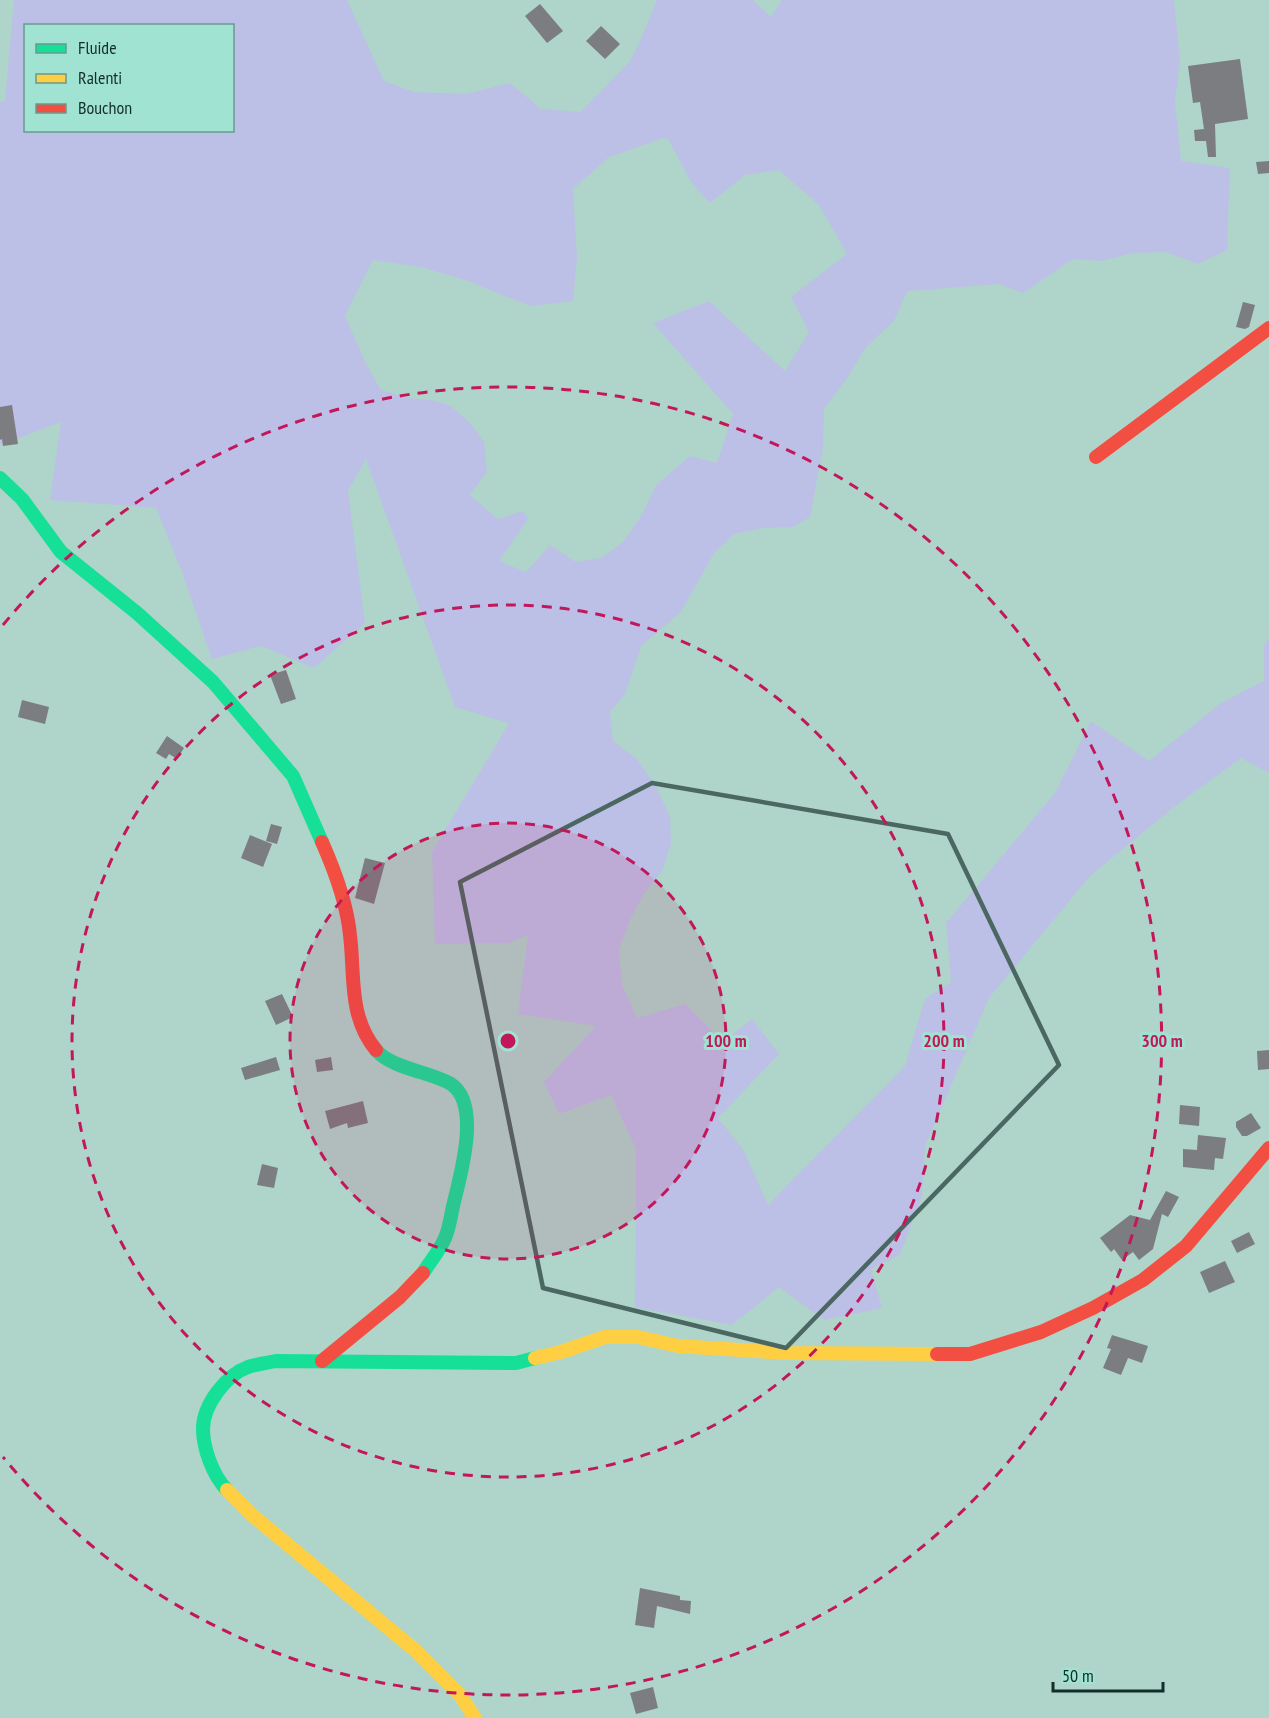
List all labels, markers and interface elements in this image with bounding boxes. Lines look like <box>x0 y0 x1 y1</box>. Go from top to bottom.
legend <box>24 24 234 132</box>
text: Fluide <box>78 36 117 59</box>
text: Ralenti <box>78 66 122 89</box>
text: Bouchon <box>78 96 132 119</box>
text: 100 m <box>705 1029 747 1052</box>
text: 200 m <box>923 1029 965 1052</box>
text: 300 m <box>1141 1029 1183 1052</box>
centre of rings <box>498 1031 518 1051</box>
scale bar <box>1053 1655 1162 1693</box>
text: 50 m <box>1062 1664 1094 1687</box>

